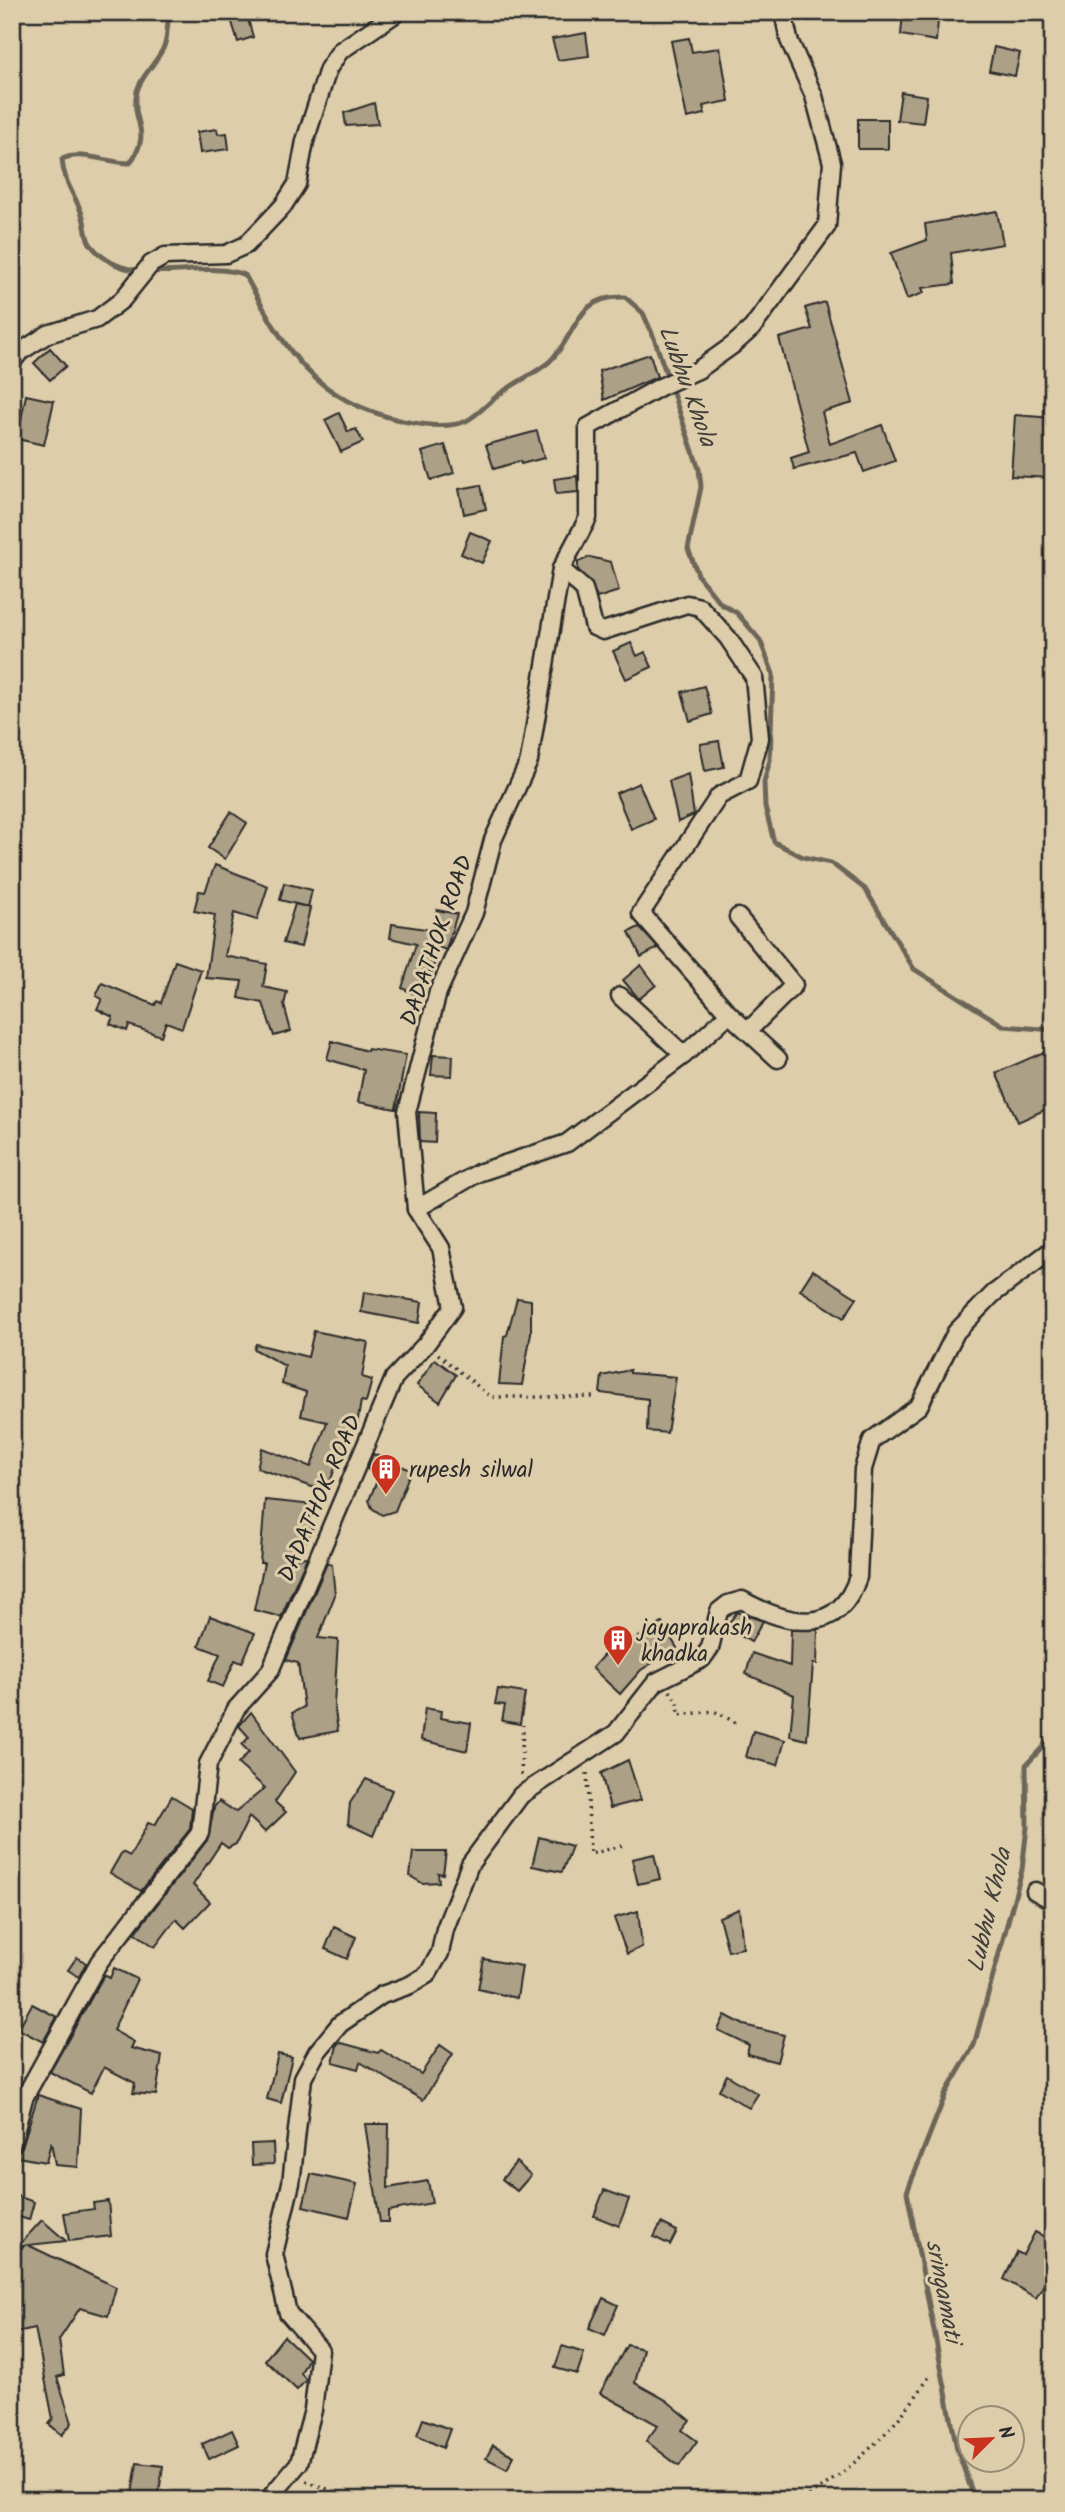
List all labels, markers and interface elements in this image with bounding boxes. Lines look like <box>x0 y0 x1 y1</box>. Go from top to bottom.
water label: Lubhu Khola <box>647 320 727 454</box>
street label: DADATHOK ROAD <box>392 850 484 1031</box>
street label: DADATHOK ROAD <box>269 1409 372 1588</box>
building icon: rupesh silwal <box>369 1452 403 1496</box>
place label: rupesh silwal <box>409 1453 534 1489</box>
place label: jayaprakash khadka <box>635 1611 752 1673</box>
building icon: jayaprakash khadka <box>601 1623 635 1667</box>
water label: Lubhu Khola <box>957 1843 1024 1976</box>
water label: sringamati <box>913 2236 973 2352</box>
north arrow <box>956 2404 1026 2474</box>
text: N <box>989 2421 1021 2444</box>

